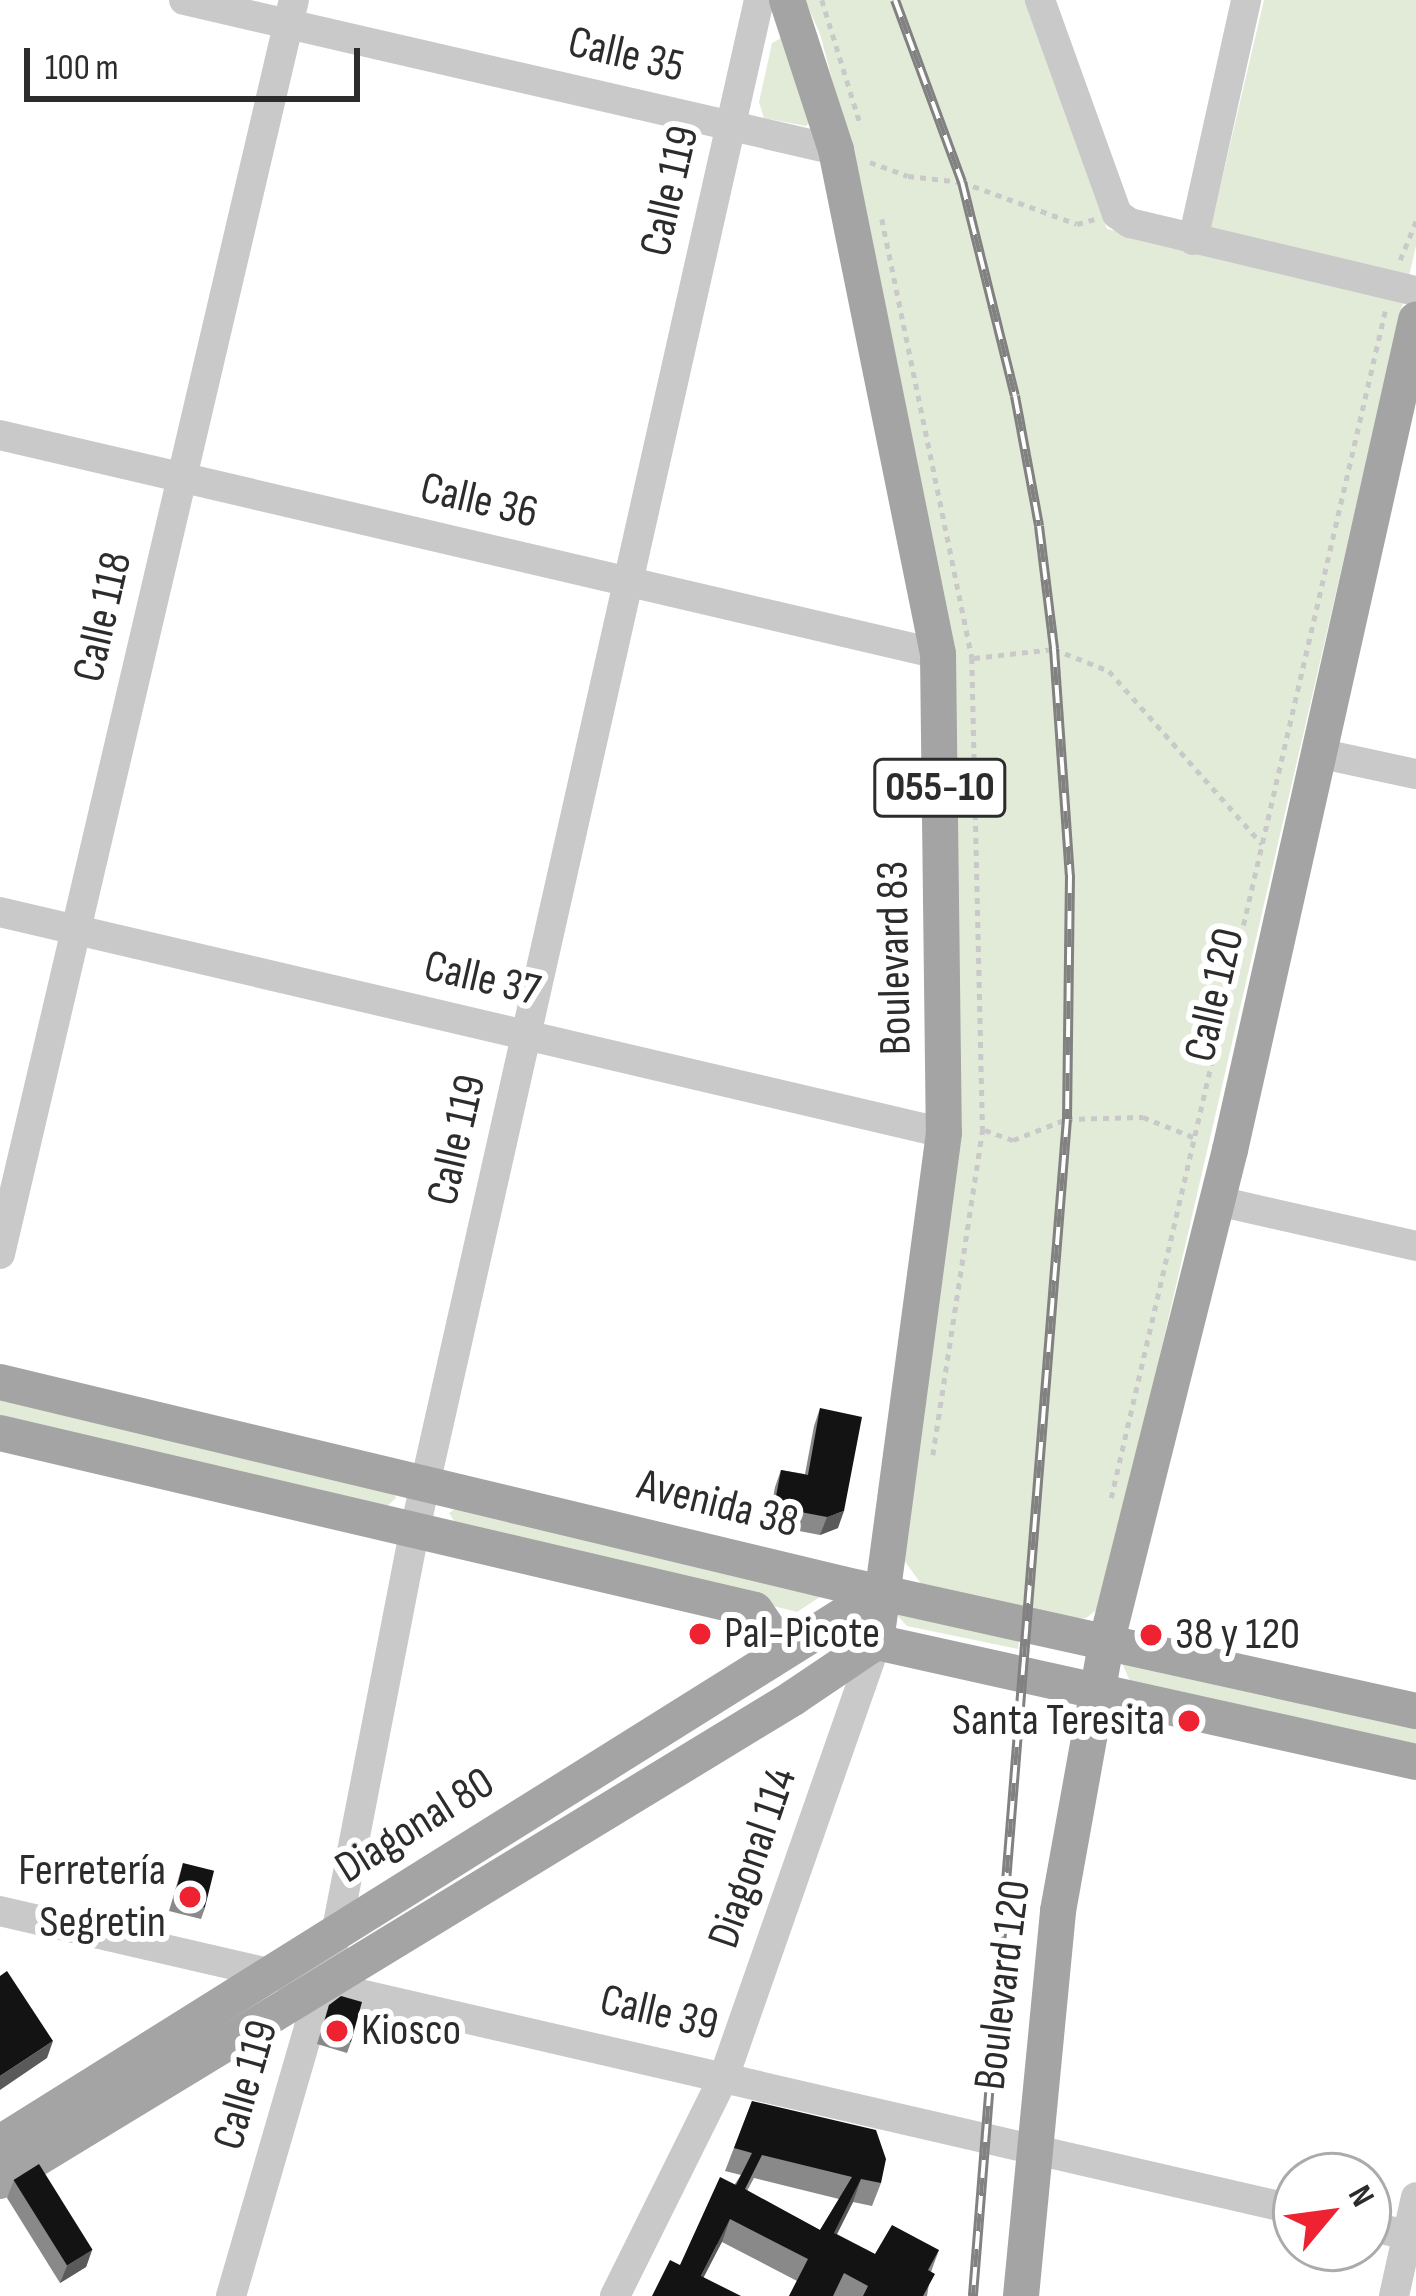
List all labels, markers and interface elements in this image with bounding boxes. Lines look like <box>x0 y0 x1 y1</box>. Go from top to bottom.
street label: Calle 35 <box>563 16 689 94</box>
scale bar <box>30 24 366 98</box>
text: 100 m <box>45 47 119 90</box>
street label: Calle 119 <box>629 121 711 261</box>
street label: Calle 36 <box>415 461 543 541</box>
street label: Calle 118 <box>62 547 144 687</box>
road number: 055-10 <box>871 752 1009 824</box>
street label: Boulevard 83 <box>866 860 924 1056</box>
street label: Calle 120 <box>1173 923 1257 1067</box>
street label: Calle 37 <box>419 940 545 1018</box>
street label: Calle 119 <box>416 1070 498 1210</box>
street label: Avenida 38 <box>632 1458 804 1550</box>
place label: Pal-Picote <box>724 1607 880 1661</box>
place label: 38 y 120 <box>1175 1608 1300 1662</box>
marker: Pal-Picote <box>687 1621 713 1647</box>
marker: 38 y 120 <box>1138 1622 1164 1648</box>
place label: Santa Teresita <box>952 1694 1165 1748</box>
marker: Santa Teresita <box>1176 1708 1202 1734</box>
street label: Diagonal 80 <box>326 1756 504 1896</box>
street label: Diagonal 114 <box>697 1761 809 1955</box>
place label: Ferretería Segretin <box>18 1844 166 1950</box>
street label: Boulevard 120 <box>963 1877 1043 2093</box>
marker: Ferretería Segretin <box>177 1884 203 1910</box>
street label: Calle 39 <box>595 1973 723 2053</box>
place label: Kiosco <box>361 2004 461 2058</box>
street label: Calle 119 <box>202 2014 290 2156</box>
marker: Kiosco <box>324 2018 350 2044</box>
north arrow <box>1272 2152 1392 2272</box>
text: N <box>1339 2179 1383 2213</box>

